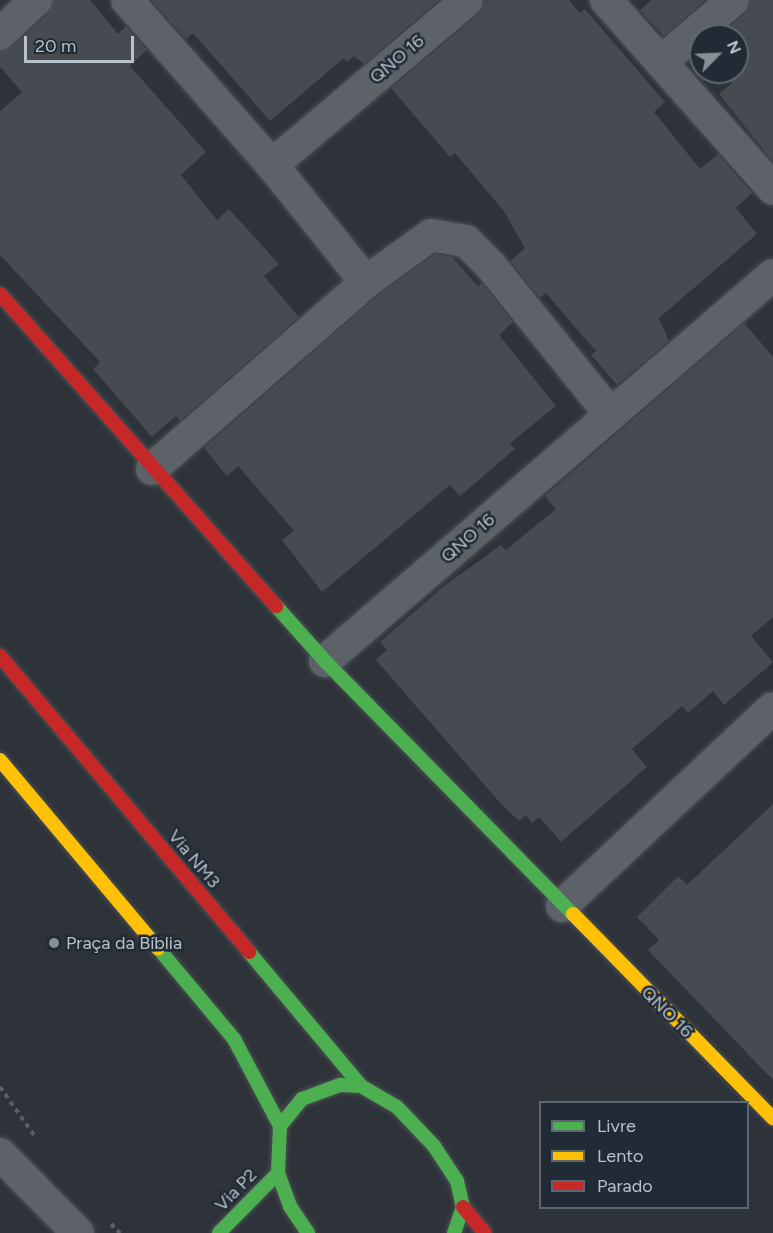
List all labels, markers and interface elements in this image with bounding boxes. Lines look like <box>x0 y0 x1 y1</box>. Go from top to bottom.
scale bar <box>27 24 136 62</box>
north arrow <box>689 24 749 84</box>
street label: QNO 16 <box>366 30 428 88</box>
text: 20 m <box>35 35 76 57</box>
text: N <box>723 38 745 57</box>
street label: QNO 16 <box>437 509 499 567</box>
street label: Via NM3 <box>163 826 225 892</box>
place label: Praça da Bíblia <box>66 932 182 954</box>
marker: Praça da Bíblia <box>47 936 61 950</box>
street label: QNO 16 <box>637 982 697 1042</box>
legend <box>539 1101 749 1209</box>
text: Livre <box>597 1115 636 1137</box>
text: Lento <box>597 1145 643 1167</box>
street label: Via P2 <box>211 1164 261 1216</box>
text: Parado <box>597 1175 653 1197</box>

